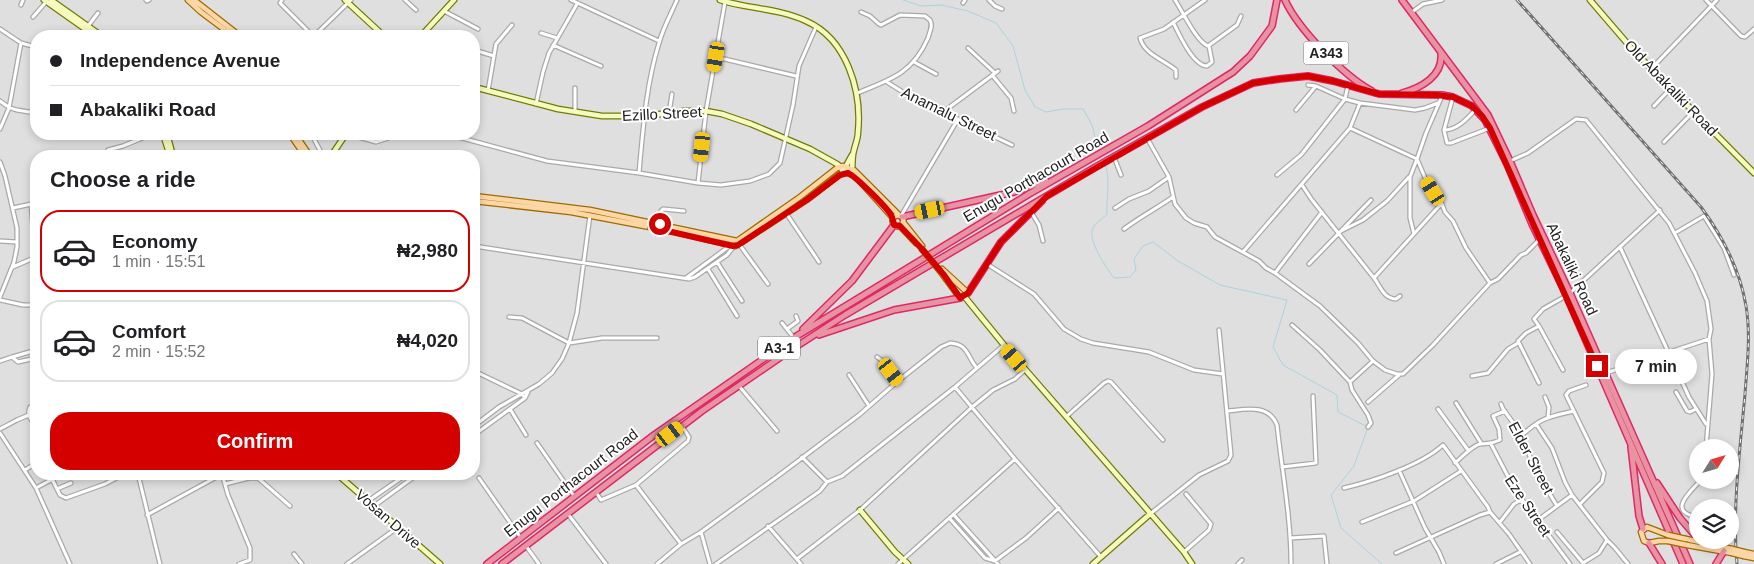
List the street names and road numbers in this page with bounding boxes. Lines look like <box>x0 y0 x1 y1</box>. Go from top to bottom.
street label: Old Abakaliki Road <box>1621 36 1721 139</box>
road number: A343 <box>1304 42 1348 64</box>
street label: Anamalu Street <box>899 83 1000 144</box>
street label: Ezillo Street <box>622 103 703 124</box>
street label: Enugu Porthacourt Road <box>960 128 1112 225</box>
street label: Abakaliki Road <box>1544 220 1601 318</box>
road number: A3-1 <box>758 336 800 359</box>
street label: Elder Street <box>1505 419 1558 497</box>
street label: Enugu Porthacourt Road <box>500 425 641 540</box>
street label: Eze Street <box>1502 472 1556 540</box>
street label: Vosan Drive <box>352 486 424 552</box>

